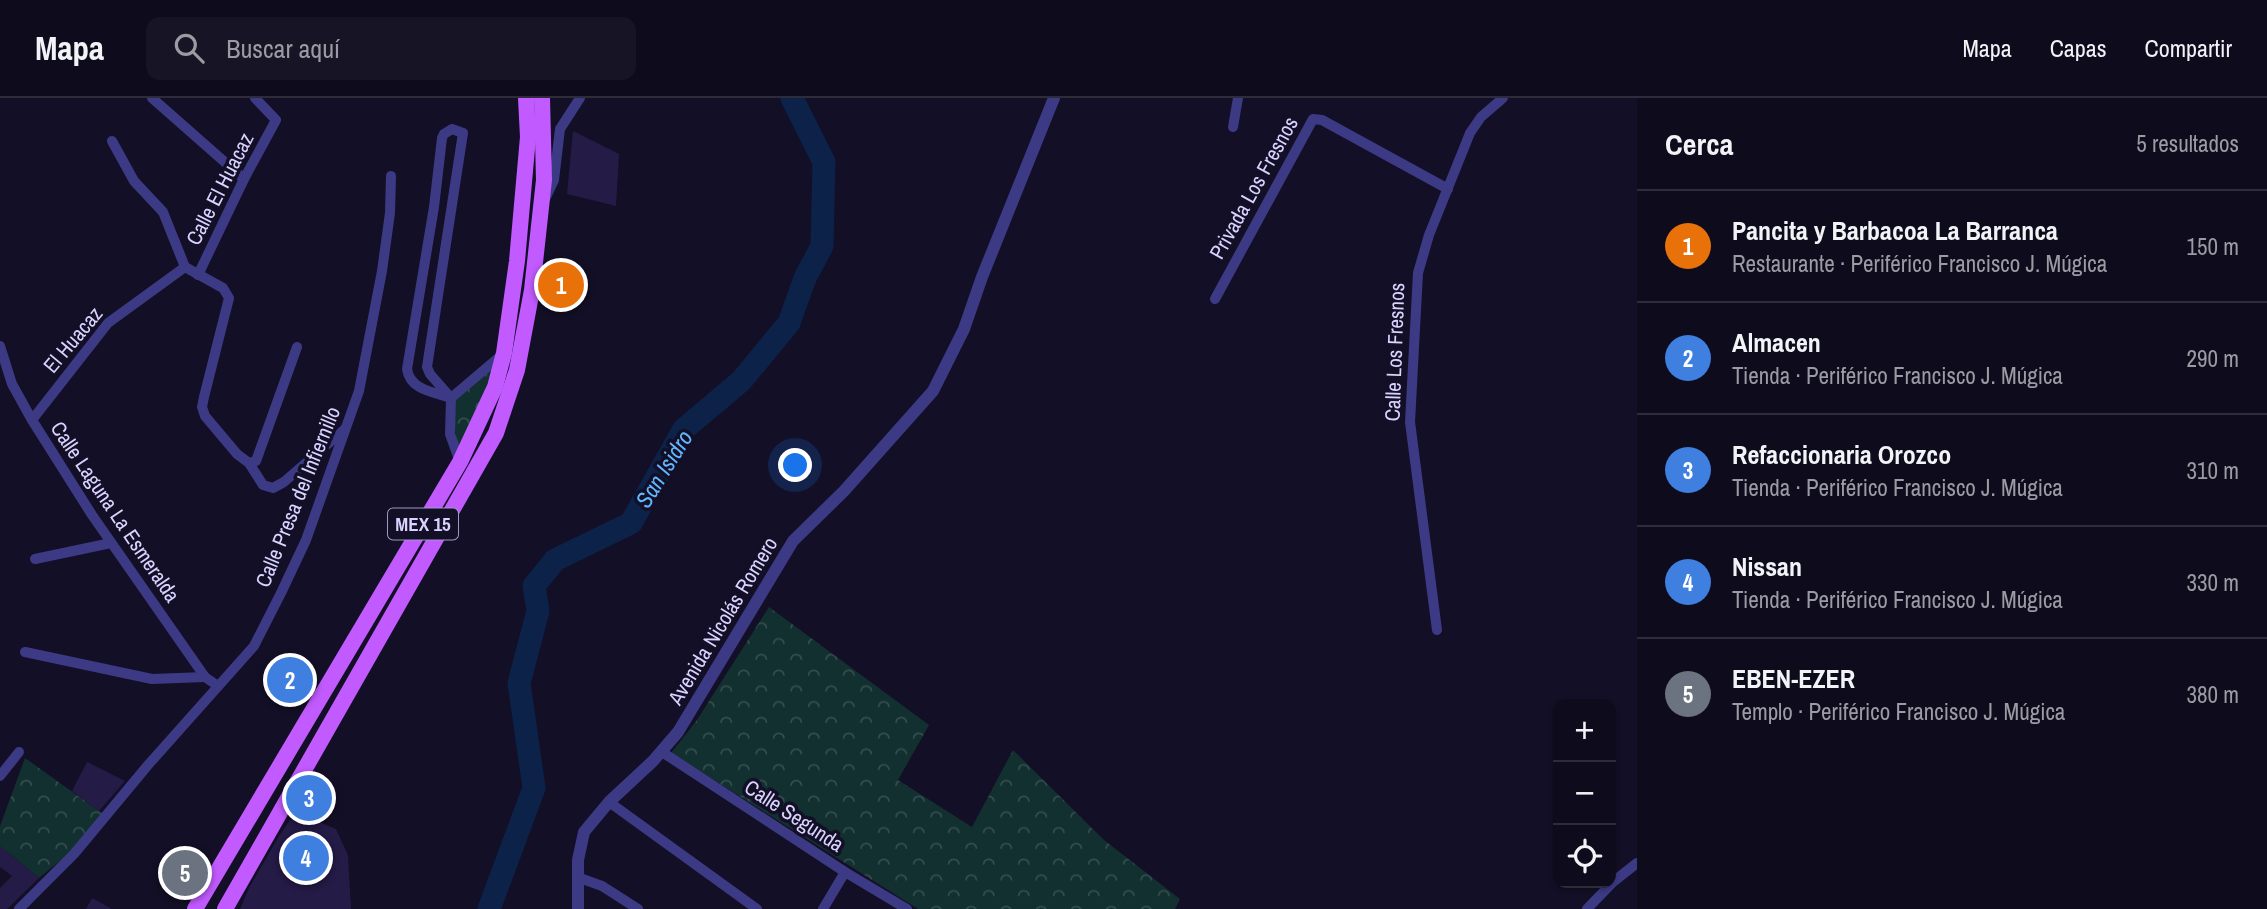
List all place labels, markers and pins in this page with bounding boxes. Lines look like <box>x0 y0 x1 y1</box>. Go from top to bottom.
pin: 1 <box>538 259 584 311</box>
pin: 2 <box>267 654 313 706</box>
pin: 3 <box>286 772 332 824</box>
pin: 4 <box>283 832 329 884</box>
pin: 5 <box>162 847 208 899</box>

